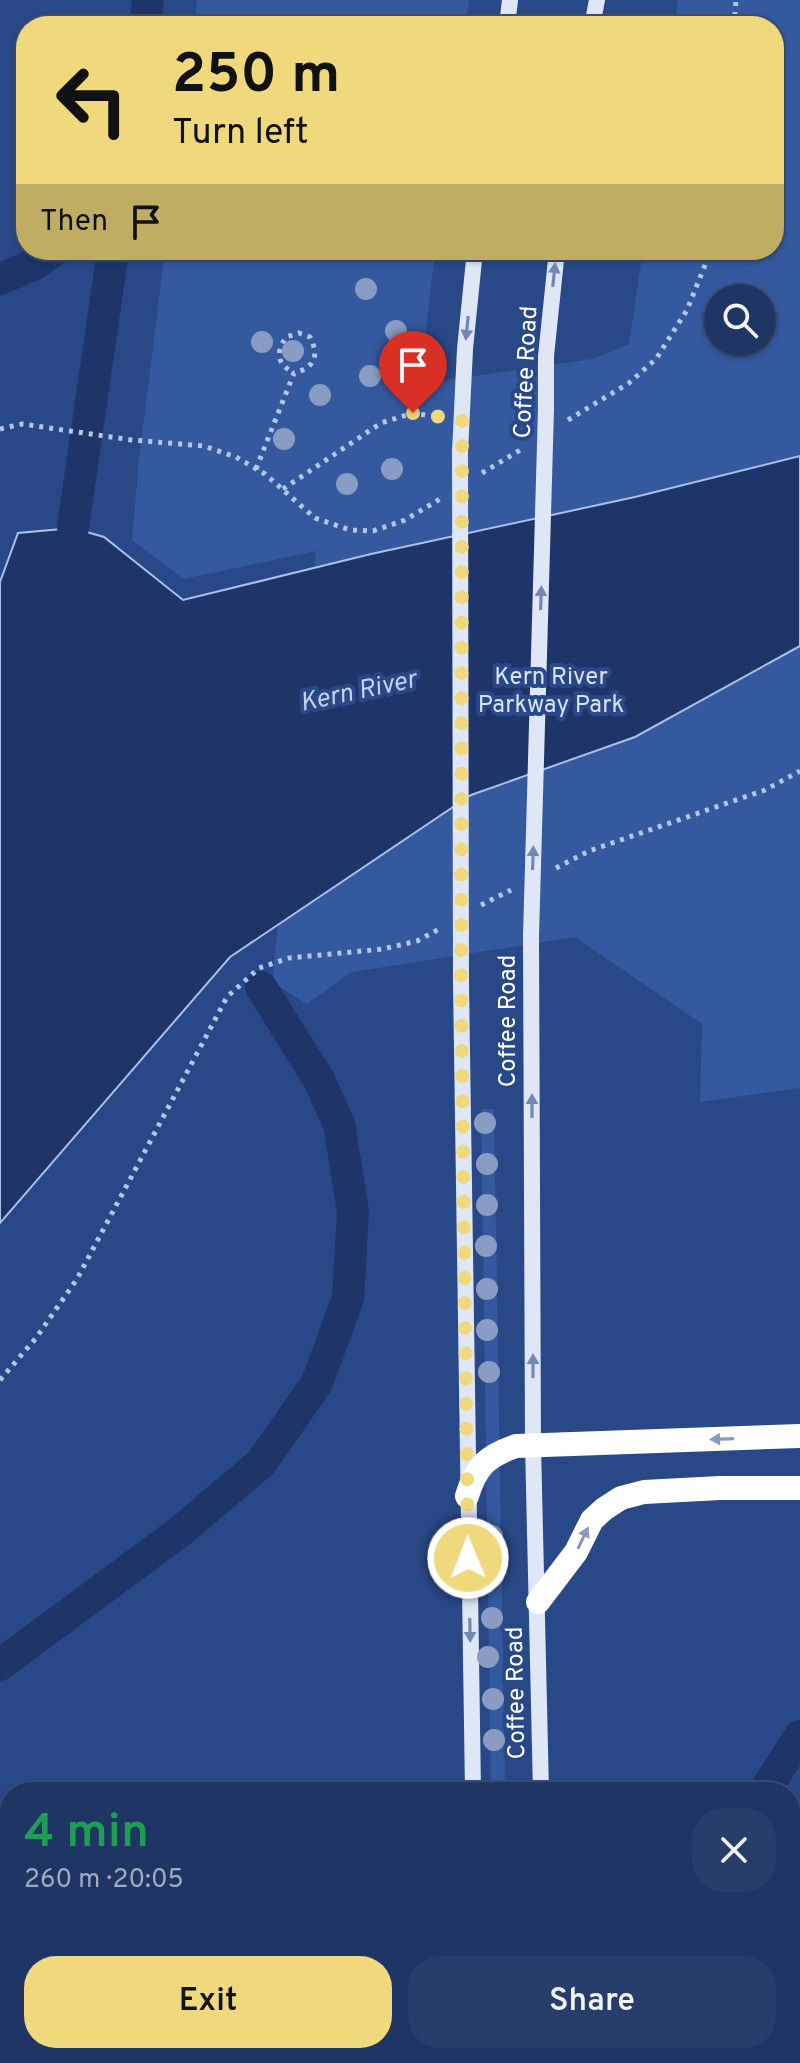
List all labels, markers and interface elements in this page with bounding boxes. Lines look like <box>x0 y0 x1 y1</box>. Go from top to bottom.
text: 250 m <box>172 42 340 112</box>
icon: left <box>40 48 144 152</box>
text: Turn left <box>172 111 309 157</box>
icon: arrive <box>124 200 168 244</box>
text: Then <box>40 204 108 241</box>
one-way arrow <box>548 262 561 287</box>
map controls <box>704 284 776 356</box>
button: search <box>704 284 776 356</box>
street label: Coffee Road <box>509 305 545 439</box>
one-way arrow <box>461 316 474 341</box>
pin <box>379 331 447 413</box>
icon: arrive <box>391 343 435 387</box>
one-way arrow <box>534 585 547 610</box>
park label: Kern River Parkway Park <box>478 663 624 721</box>
water label: Kern River <box>297 664 422 721</box>
one-way arrow <box>527 845 539 870</box>
street label: Coffee Road <box>494 955 524 1087</box>
one-way arrow <box>525 1093 538 1118</box>
one-way arrow <box>527 1353 539 1378</box>
one-way arrow <box>709 1432 734 1445</box>
position arrow <box>426 1516 510 1600</box>
one-way arrow <box>576 1527 590 1550</box>
one-way arrow <box>463 1618 476 1643</box>
street label: Coffee Road <box>501 1626 533 1760</box>
text: 4 min <box>24 1804 149 1864</box>
button: close <box>692 1808 776 1892</box>
text: 260 m · 20:05 <box>24 1864 184 1897</box>
button: Exit <box>24 1956 392 2048</box>
button: Share <box>408 1956 776 2048</box>

